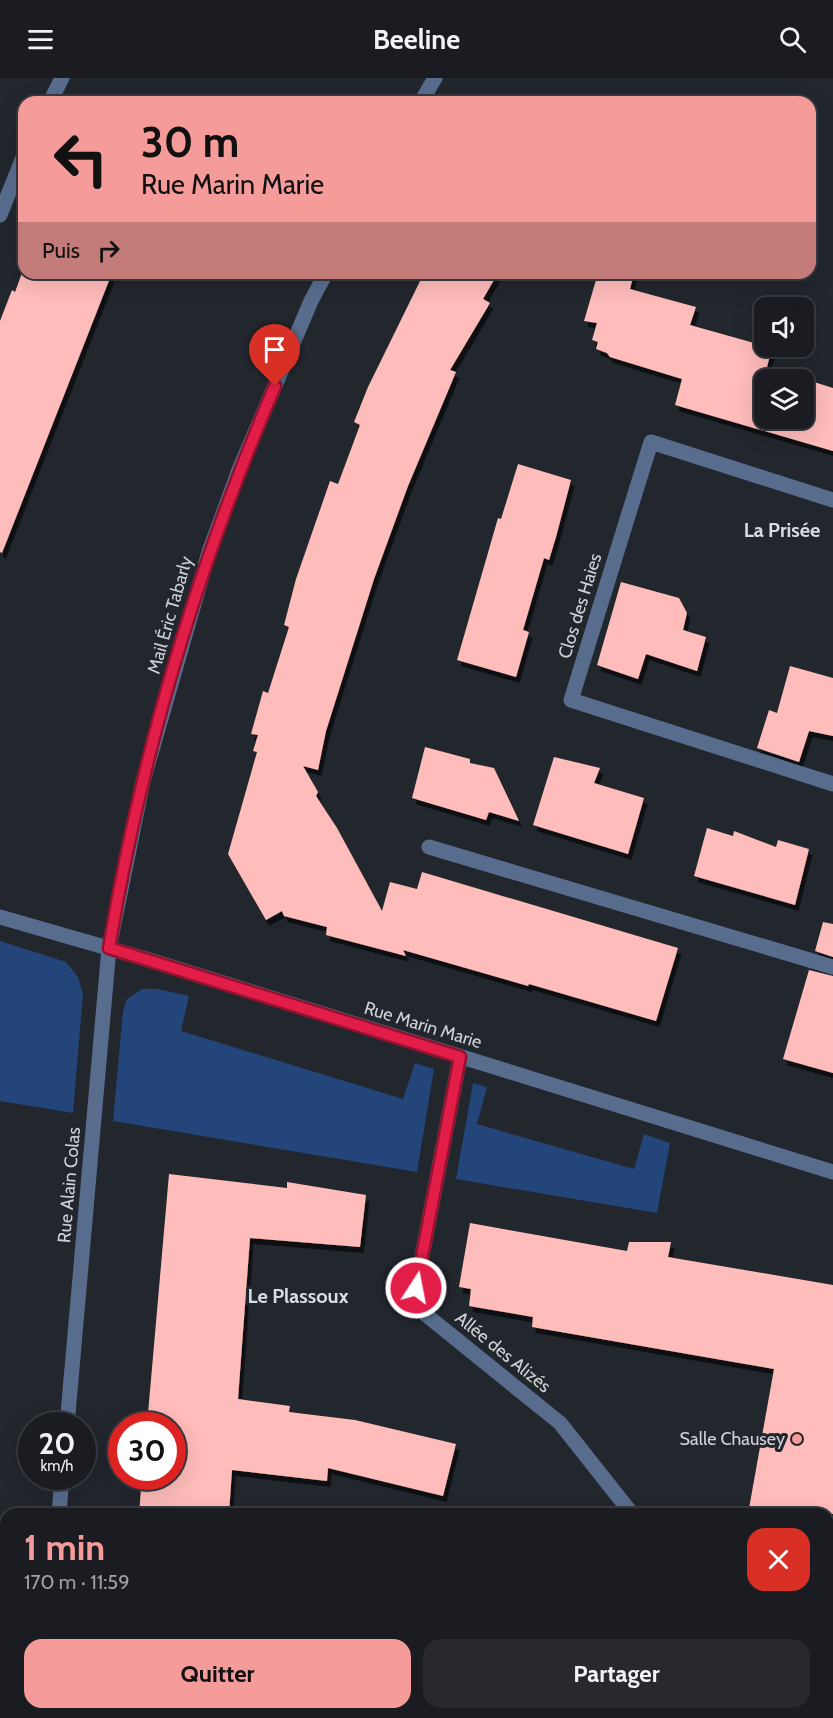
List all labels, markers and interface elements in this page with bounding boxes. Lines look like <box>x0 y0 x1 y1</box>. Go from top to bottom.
icon: menu <box>24 23 57 56</box>
text: Beeline <box>373 23 460 56</box>
icon: search <box>776 23 809 56</box>
text: 30 m <box>141 116 239 168</box>
icon: left <box>42 120 120 198</box>
text: Rue Marin Marie <box>141 168 324 201</box>
icon: right <box>92 234 125 267</box>
text: Puis <box>42 237 80 264</box>
map controls <box>754 297 814 429</box>
button: sound <box>754 297 814 357</box>
pin <box>249 324 300 386</box>
icon: arrive <box>258 333 291 366</box>
button: layers <box>754 369 814 429</box>
district label: La Prisée <box>744 518 820 542</box>
street label: Clos des Haies <box>554 551 606 661</box>
street label: Mail Éric Tabarly <box>143 554 197 676</box>
street label: Rue Marin Marie <box>361 997 485 1053</box>
street label: Rue Alain Colas <box>53 1126 85 1244</box>
position arrow <box>384 1256 448 1320</box>
district label: Le Plassoux <box>248 1284 349 1308</box>
street label: Allée des Alizés <box>451 1307 555 1397</box>
speed limit sign: 30 <box>108 1412 186 1490</box>
text: 20 <box>38 1425 76 1462</box>
place label: Salle Chausey <box>680 1428 785 1450</box>
marker: Salle Chausey <box>790 1432 804 1446</box>
text: km/h <box>41 1457 73 1475</box>
text: 1 min <box>24 1525 105 1569</box>
button: close <box>747 1528 810 1591</box>
text: 170 m · 11:59 <box>24 1570 130 1594</box>
button: Quitter <box>24 1639 411 1708</box>
button: Partager <box>423 1639 810 1708</box>

